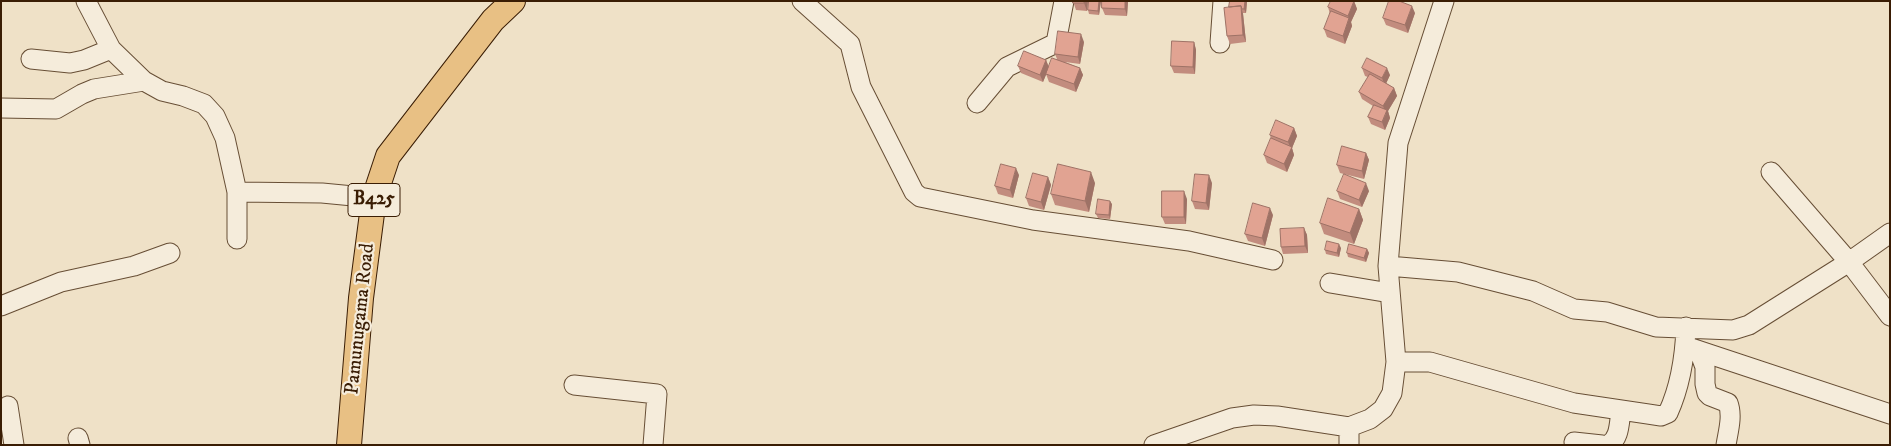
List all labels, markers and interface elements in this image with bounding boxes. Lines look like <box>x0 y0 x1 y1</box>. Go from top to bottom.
road number: B425 <box>348 184 400 216</box>
street label: Pamunugama Road <box>341 242 381 396</box>

